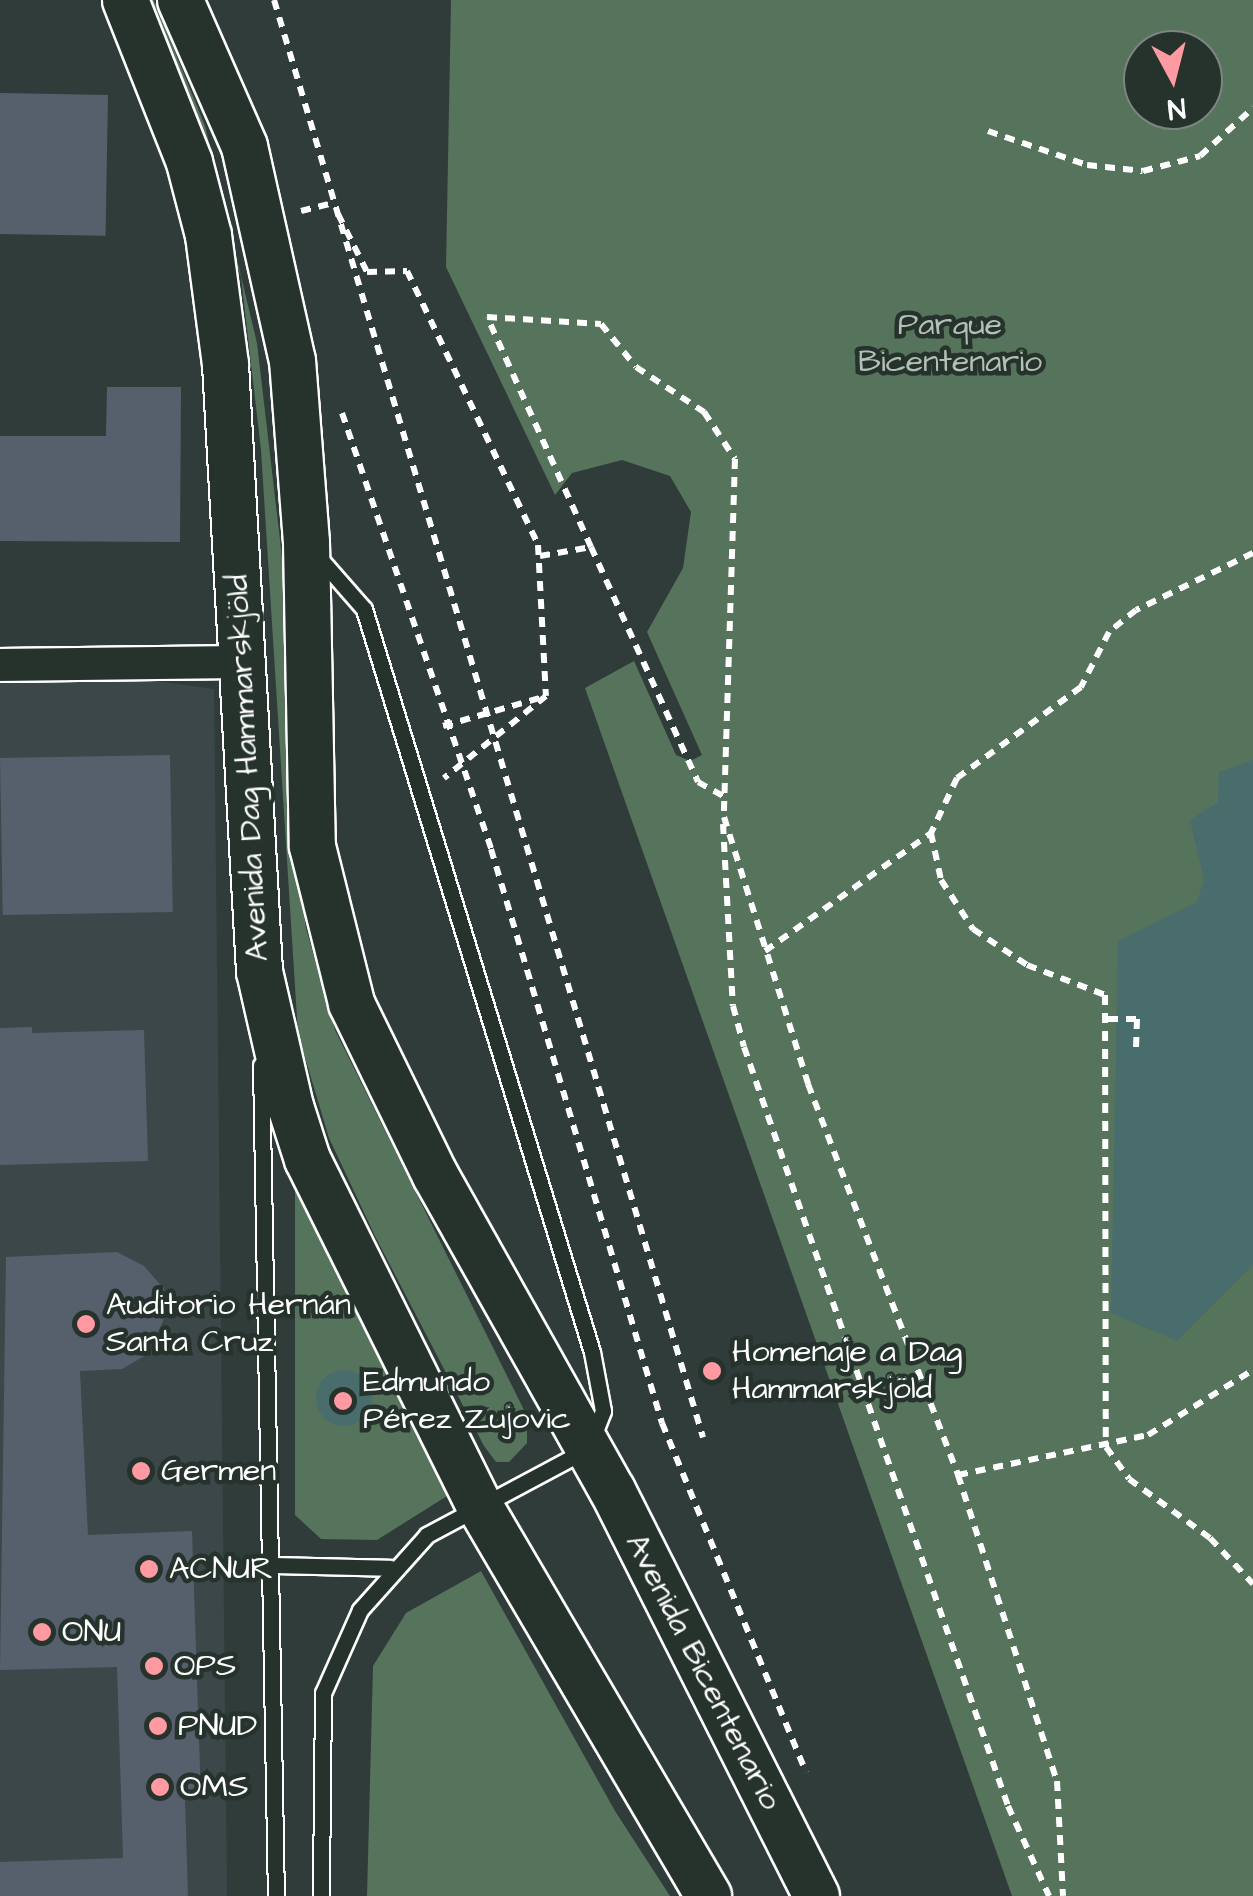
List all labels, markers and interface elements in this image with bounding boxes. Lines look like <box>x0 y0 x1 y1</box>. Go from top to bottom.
north arrow <box>1123 30 1223 130</box>
text: N <box>1165 88 1188 129</box>
park label: Parque Bicentenario <box>858 307 1042 382</box>
street label: Avenida Dag Hammarskjöld <box>219 574 277 962</box>
place label: Auditorio Hernán Santa Cruz <box>106 1287 351 1362</box>
marker: Auditorio Hernán Santa Cruz <box>75 1313 97 1335</box>
place label: Homenaje a Dag Hammarskjöld <box>732 1334 962 1409</box>
marker: Homenaje a Dag Hammarskjöld <box>701 1360 723 1382</box>
place label: Edmundo Pérez Zujovic <box>363 1364 571 1439</box>
marker: Edmundo Pérez Zujovic <box>332 1390 354 1412</box>
place label: Germen <box>161 1452 276 1490</box>
marker: Germen <box>130 1460 152 1482</box>
street label: Avenida Bicentenario <box>617 1527 789 1817</box>
place label: ACNUR <box>169 1550 273 1588</box>
marker: ACNUR <box>138 1558 160 1580</box>
place label: ONU <box>62 1613 121 1651</box>
marker: ONU <box>31 1621 53 1643</box>
place label: OPS <box>174 1647 236 1685</box>
marker: OPS <box>143 1655 165 1677</box>
place label: PNUD <box>178 1707 257 1745</box>
marker: PNUD <box>147 1715 169 1737</box>
place label: OMS <box>180 1768 248 1806</box>
marker: OMS <box>149 1776 171 1798</box>

